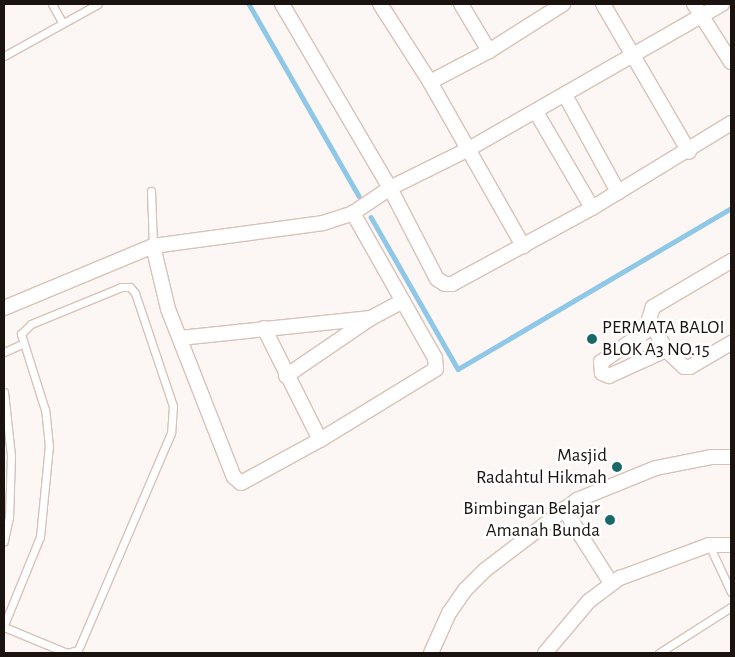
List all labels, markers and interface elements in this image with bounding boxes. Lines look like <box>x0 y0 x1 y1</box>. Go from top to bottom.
place label: PERMATA BALOI BLOK A3 NO.15 <box>602 317 724 361</box>
marker: PERMATA BALOI BLOK A3 NO.15 <box>586 333 598 345</box>
place label: Masjid Radahtul Hikmah <box>476 445 607 489</box>
marker: Masjid Radahtul Hikmah <box>611 461 623 473</box>
place label: Bimbingan Belajar Amanah Bunda <box>463 498 600 542</box>
marker: Bimbingan Belajar Amanah Bunda <box>604 514 616 526</box>

